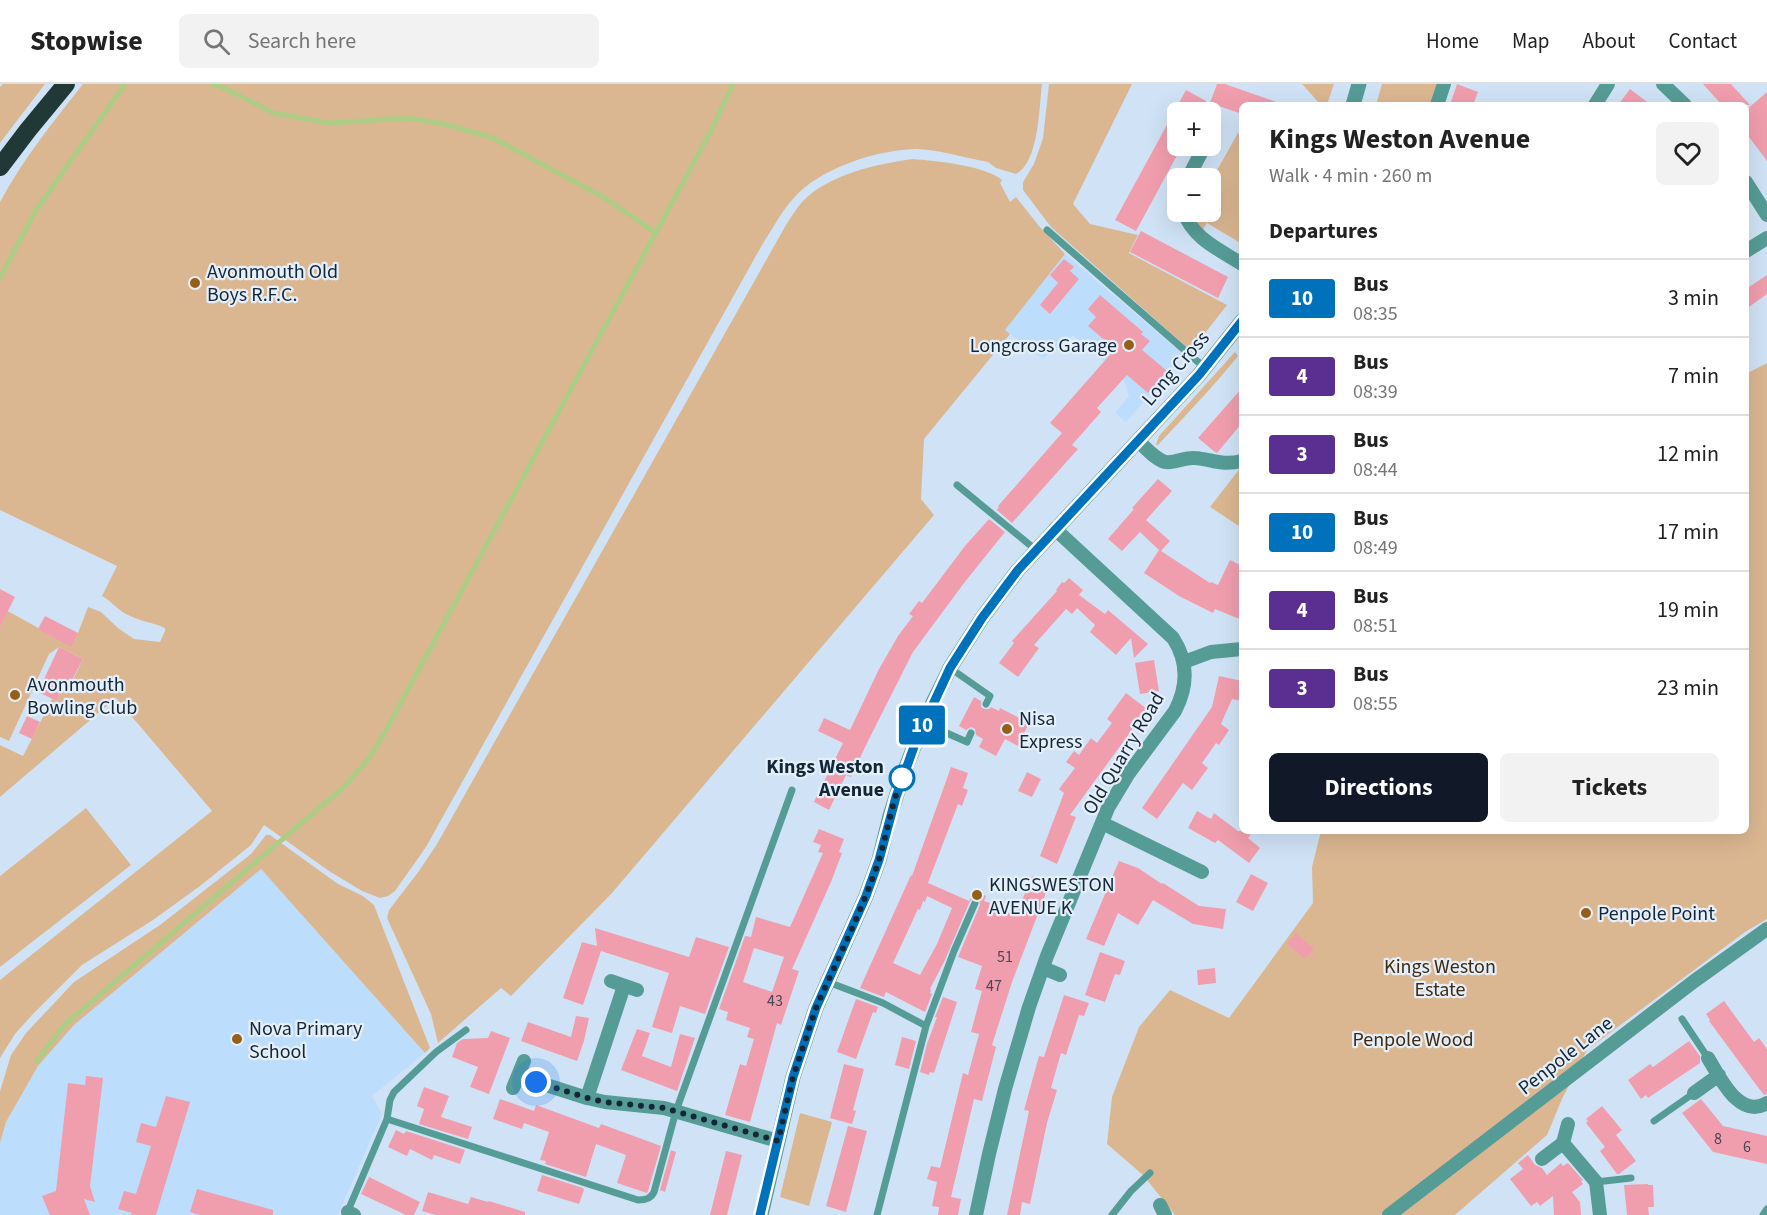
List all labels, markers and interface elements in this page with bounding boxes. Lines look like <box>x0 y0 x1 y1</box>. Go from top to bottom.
search box <box>179 14 599 68</box>
text: Stopwise <box>30 21 143 61</box>
icon: search <box>200 25 233 58</box>
text: Search here <box>248 25 356 57</box>
text: Home <box>1426 26 1479 56</box>
text: Map <box>1512 26 1550 56</box>
text: About <box>1583 26 1635 56</box>
text: Contact <box>1668 26 1737 56</box>
map controls <box>1167 102 1221 222</box>
button: + <box>1167 102 1221 156</box>
text: Kings Weston Avenue <box>1269 119 1530 159</box>
button: heart <box>1656 122 1719 185</box>
text: Walk · 4 min · 260 m <box>1269 162 1432 190</box>
button: − <box>1167 168 1221 222</box>
text: Departures <box>1269 215 1378 247</box>
place label: Avonmouth Old Boys R.F.C. <box>207 258 338 309</box>
text: Bus <box>1353 268 1389 300</box>
marker: Avonmouth Old Boys R.F.C. <box>188 276 202 290</box>
text: 3 min <box>1668 282 1719 314</box>
text: 10 <box>1291 283 1313 313</box>
text: 08:35 <box>1353 300 1398 328</box>
street label: Long Cross <box>1135 325 1216 412</box>
place label: Longcross Garage <box>970 332 1117 360</box>
marker: Longcross Garage <box>1122 338 1136 352</box>
text: Bus <box>1353 346 1389 378</box>
text: 7 min <box>1668 360 1719 392</box>
text: 4 <box>1296 361 1308 391</box>
text: 08:39 <box>1353 378 1398 406</box>
text: Bus <box>1353 424 1389 456</box>
text: 12 min <box>1657 438 1719 470</box>
text: 3 <box>1296 439 1308 469</box>
text: 08:44 <box>1353 456 1398 484</box>
text: Bus <box>1353 502 1389 534</box>
text: 17 min <box>1657 516 1719 548</box>
text: 10 <box>1291 517 1313 547</box>
text: 08:49 <box>1353 534 1398 562</box>
text: Bus <box>1353 580 1389 612</box>
text: 19 min <box>1657 594 1719 626</box>
text: 4 <box>1296 595 1308 625</box>
text: 08:51 <box>1353 612 1398 640</box>
text: Bus <box>1353 658 1389 690</box>
place label: Avonmouth Bowling Club <box>27 671 137 722</box>
text: 23 min <box>1657 672 1719 704</box>
text: 3 <box>1296 673 1308 703</box>
street label: Old Quarry Road <box>1076 687 1171 820</box>
marker: Avonmouth Bowling Club <box>8 688 22 702</box>
text: 08:55 <box>1353 690 1398 718</box>
place label: Nisa Express <box>1019 705 1082 756</box>
line badge: 10 <box>895 706 949 744</box>
text: 10 <box>911 710 933 740</box>
marker: Nisa Express <box>1000 722 1014 736</box>
place label: Kings Weston Avenue <box>766 753 884 804</box>
button: Directions <box>1269 753 1488 822</box>
button: Tickets <box>1500 753 1719 822</box>
marker: Kings Weston Avenue <box>889 765 915 791</box>
place label: KINGSWESTON AVENUE K <box>989 871 1115 922</box>
marker: KINGSWESTON AVENUE K <box>970 888 984 902</box>
place label: Penpole Point <box>1598 900 1715 928</box>
marker: Penpole Point <box>1579 906 1593 920</box>
house number: 51 <box>997 946 1013 968</box>
park label: Kings Weston Estate <box>1384 953 1496 1004</box>
house number: 47 <box>986 975 1002 997</box>
house number: 43 <box>767 990 783 1012</box>
street label: Penpole Lane <box>1512 1010 1619 1102</box>
place label: Nova Primary School <box>249 1015 363 1066</box>
park label: Penpole Wood <box>1352 1026 1474 1054</box>
marker: Nova Primary School <box>230 1032 244 1046</box>
your location <box>521 1067 551 1097</box>
house number: 8 <box>1714 1128 1722 1150</box>
house number: 6 <box>1743 1136 1751 1158</box>

